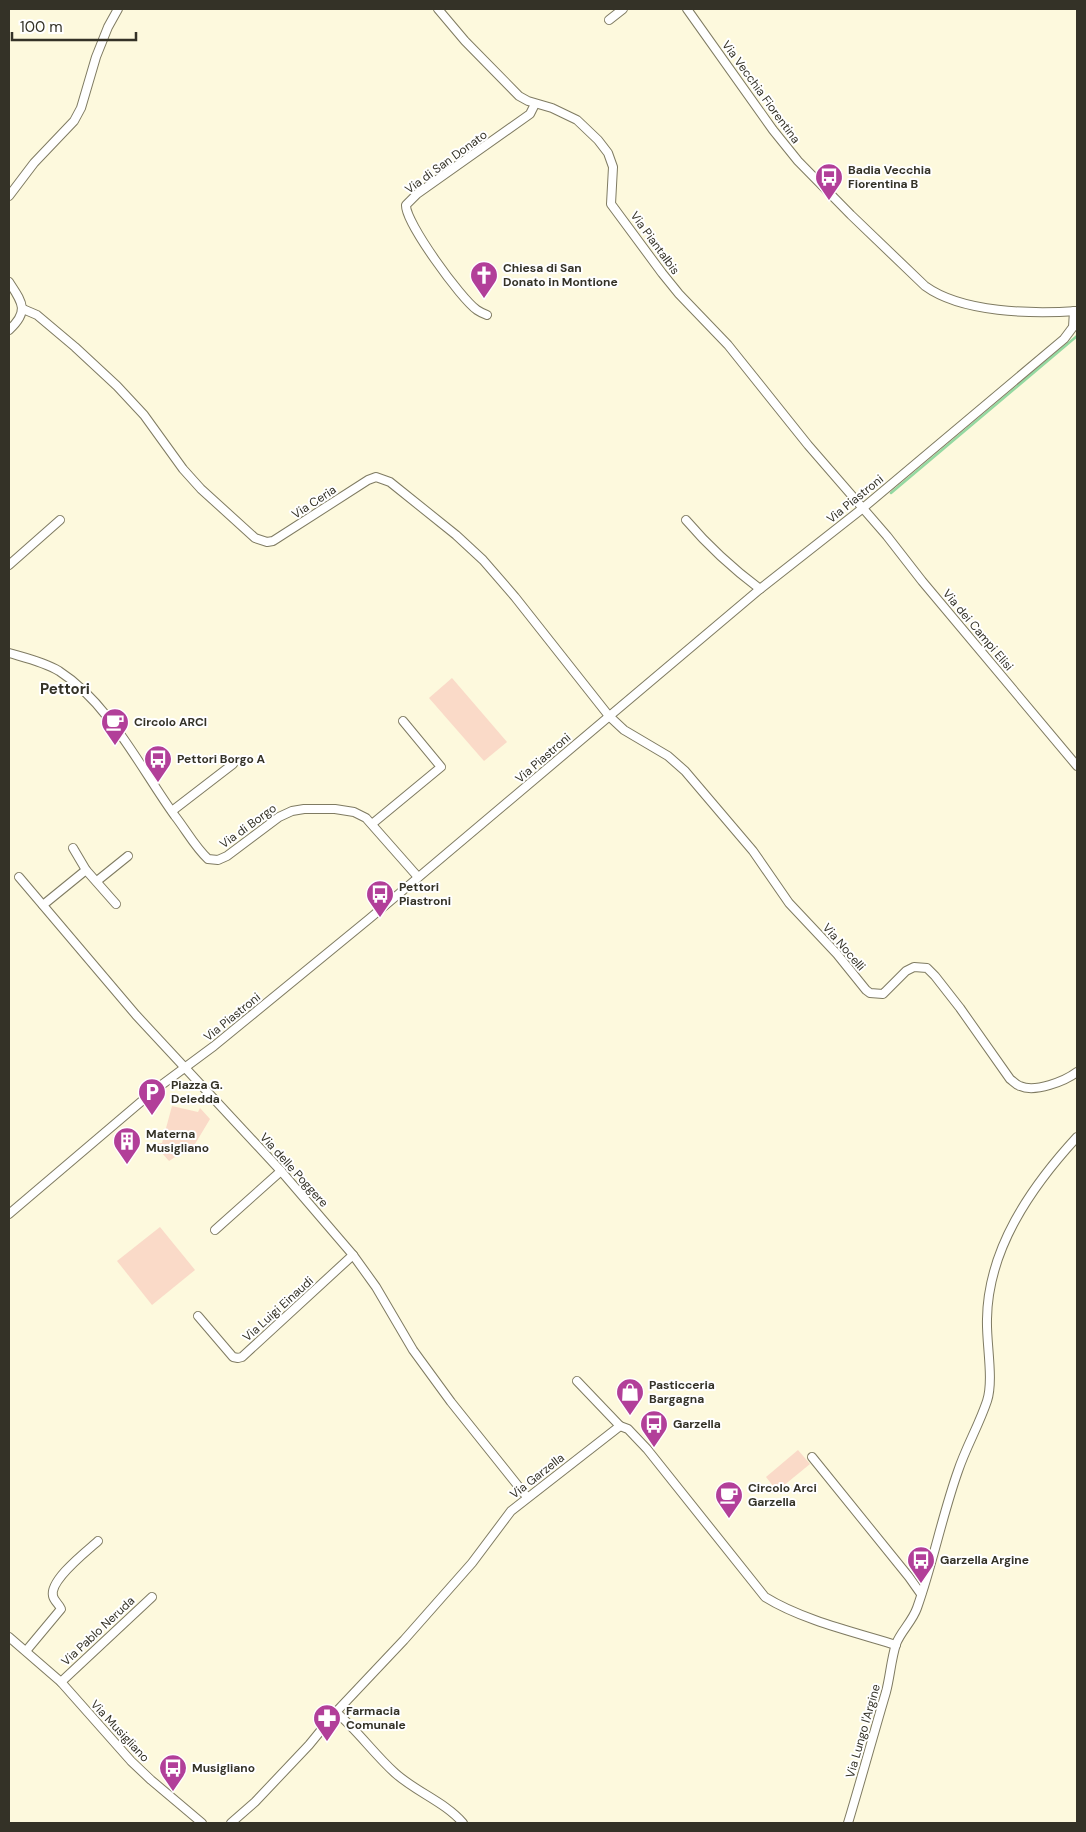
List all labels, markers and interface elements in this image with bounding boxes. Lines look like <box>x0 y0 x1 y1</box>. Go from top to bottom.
scale bar <box>12 10 136 42</box>
text: 100 m <box>20 17 63 37</box>
street label: Via Vecchia Fiorentina <box>718 37 804 147</box>
street label: Via di San Donato <box>402 127 490 197</box>
bus stop icon: Badia Vecchia Fiorentina B <box>814 162 844 201</box>
place label: Badia Vecchia Fiorentina B <box>848 162 931 192</box>
street label: Via Piantalbis <box>627 208 683 278</box>
church icon: Chiesa di San Donato in Montione <box>469 260 499 299</box>
place label: Chiesa di San Donato in Montione <box>503 260 618 290</box>
street label: Via Piastroni <box>823 471 887 527</box>
street label: Via Ceria <box>289 482 339 522</box>
street label: Via dei Campi Elisi <box>939 586 1017 674</box>
district label: Pettori <box>40 679 90 699</box>
cafe icon: Circolo ARCI <box>100 707 130 746</box>
place label: Circolo ARCI <box>134 714 207 730</box>
street label: Via Piastroni <box>512 729 574 787</box>
bus stop icon: Pettori Borgo A <box>143 744 173 783</box>
place label: Pettori Borgo A <box>177 751 266 767</box>
street label: Via di Borgo <box>216 800 280 852</box>
bus stop icon: Pettori Piastroni <box>365 879 395 918</box>
place label: Pettori Piastroni <box>399 879 451 909</box>
street label: Via Nocelli <box>819 920 869 974</box>
street label: Via Piastroni <box>200 989 264 1045</box>
parking icon: Piazza G. Deledda <box>137 1077 167 1116</box>
place label: Piazza G. Deledda <box>171 1077 223 1107</box>
building icon: Materna Musigliano <box>112 1126 142 1165</box>
place label: Materna Musigliano <box>146 1126 209 1156</box>
street label: Via delle Poggere <box>256 1129 332 1211</box>
street label: Via Luigi Einaudi <box>239 1273 317 1345</box>
shop icon: Pasticceria Bargagna <box>615 1377 645 1416</box>
place label: Pasticceria Bargagna <box>649 1377 715 1407</box>
bus stop icon: Garzella <box>639 1409 669 1448</box>
place label: Garzella <box>673 1416 721 1432</box>
street label: Via Garzella <box>507 1450 567 1502</box>
cafe icon: Circolo Arci Garzella <box>714 1480 744 1519</box>
place label: Circolo Arci Garzella <box>748 1480 817 1510</box>
bus stop icon: Garzella Argine <box>906 1545 936 1584</box>
place label: Garzella Argine <box>940 1552 1029 1568</box>
street label: Via Pablo Neruda <box>58 1593 138 1669</box>
street label: Via Lungo l'Argine <box>842 1682 884 1780</box>
street label: Via Musigliano <box>87 1697 153 1765</box>
pharmacy icon: Farmacia Comunale <box>312 1703 342 1742</box>
place label: Farmacia Comunale <box>346 1703 406 1733</box>
bus stop icon: Musigliano <box>158 1753 188 1792</box>
place label: Musigliano <box>192 1760 255 1776</box>

